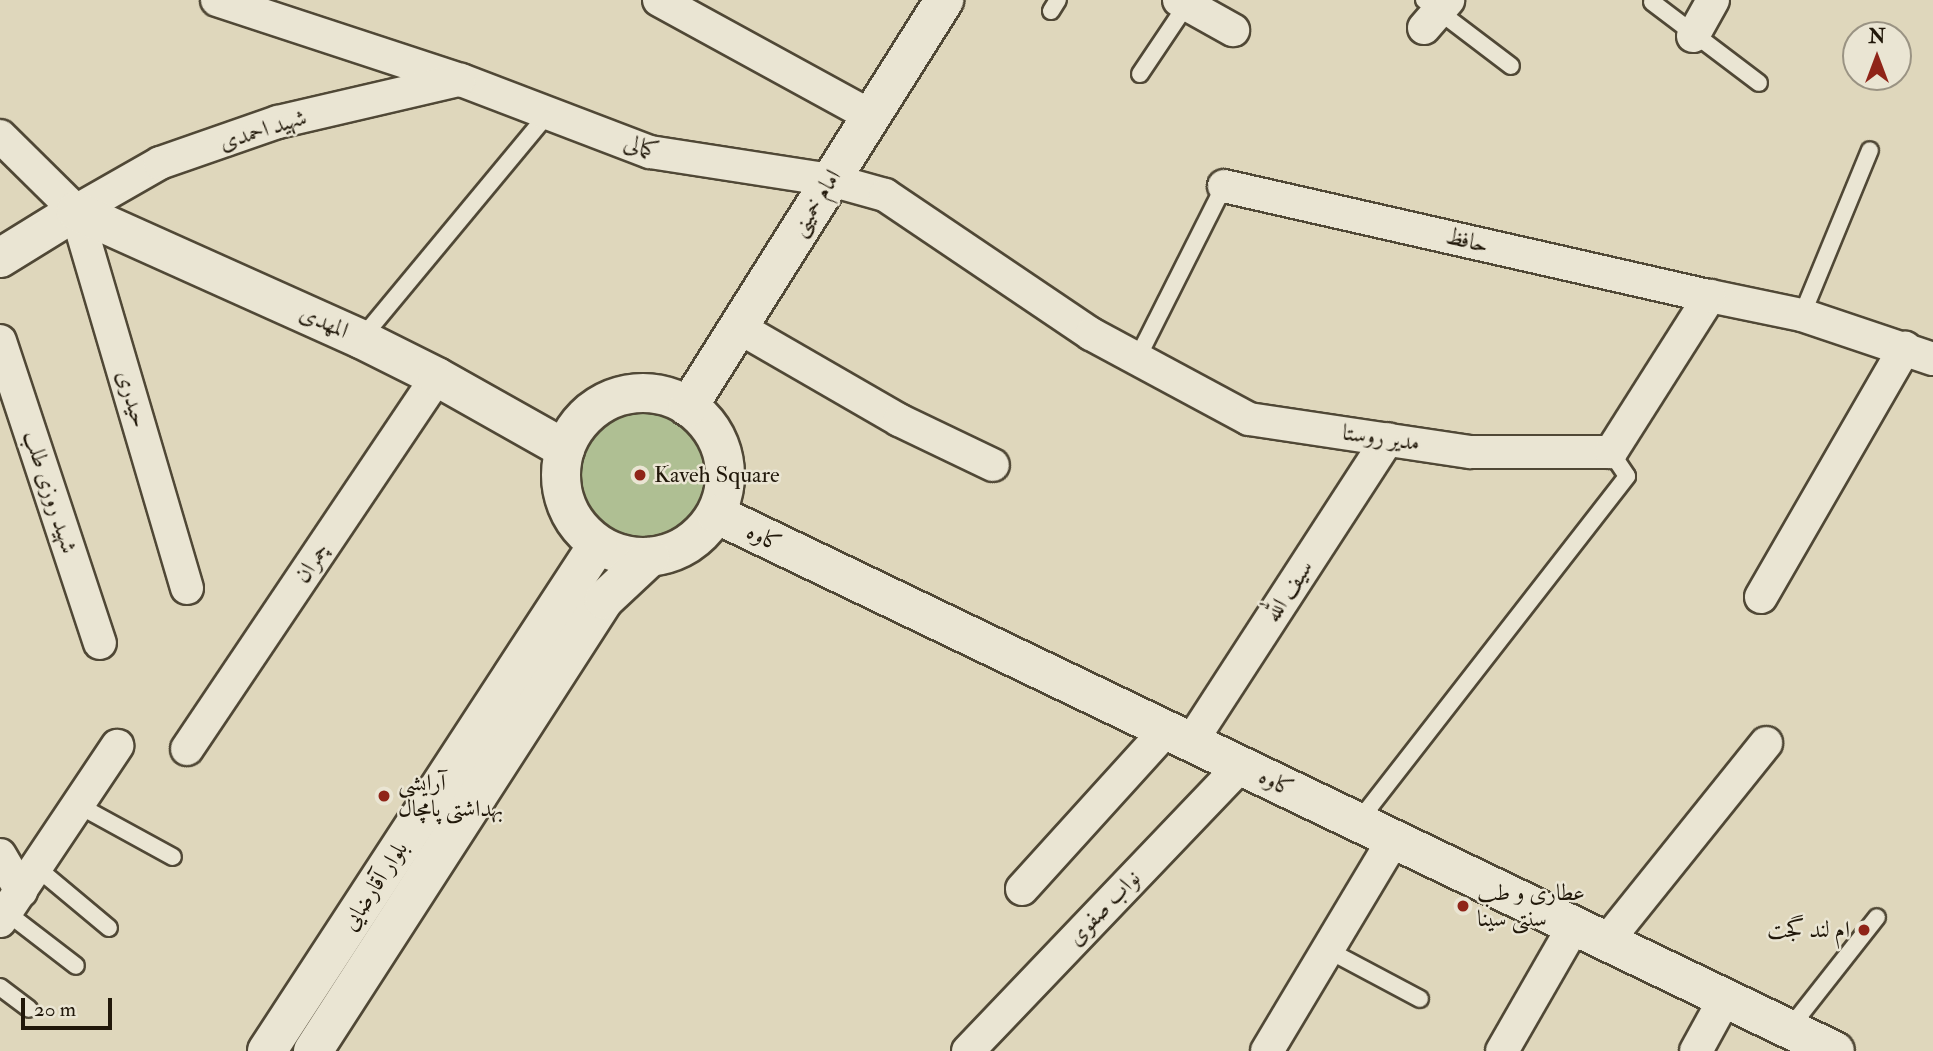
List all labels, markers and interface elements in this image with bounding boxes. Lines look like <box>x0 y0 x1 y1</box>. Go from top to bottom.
north arrow <box>1842 21 1912 91</box>
text: N <box>1868 25 1886 49</box>
street label: شهید احمدی <box>216 104 310 156</box>
street label: کمالی <box>620 129 662 165</box>
street label: امام خمینی <box>785 164 847 242</box>
street label: حافظ <box>1443 223 1491 259</box>
street label: المهدی <box>295 299 353 345</box>
street label: حیدری <box>111 367 153 431</box>
street label: مدیر روستا <box>1341 419 1421 457</box>
street label: شهید روزی طلب <box>17 427 83 557</box>
place label: Kaveh Square <box>654 461 780 489</box>
marker: Kaveh Square <box>632 467 648 483</box>
street label: کاوه <box>742 518 786 558</box>
street label: چمران <box>289 538 335 588</box>
street label: سیف الله <box>1259 555 1319 627</box>
street label: کاوه <box>1254 763 1298 803</box>
place label: آرایشی بهداشتی پامچال <box>398 769 503 823</box>
marker: آرایشی بهداشتی پامچال <box>376 788 392 804</box>
street label: بلوار آقارضایی <box>336 836 414 936</box>
street label: نواب صفوی <box>1062 865 1146 951</box>
place label: عطاری و طب سنتی سینا <box>1477 879 1585 933</box>
marker: عطاری و طب سنتی سینا <box>1455 898 1471 914</box>
place label: ام لند گجت <box>1767 916 1850 944</box>
marker: ام لند گجت <box>1856 922 1872 938</box>
scale bar <box>24 984 116 1028</box>
text: 20 m <box>34 996 76 1023</box>

